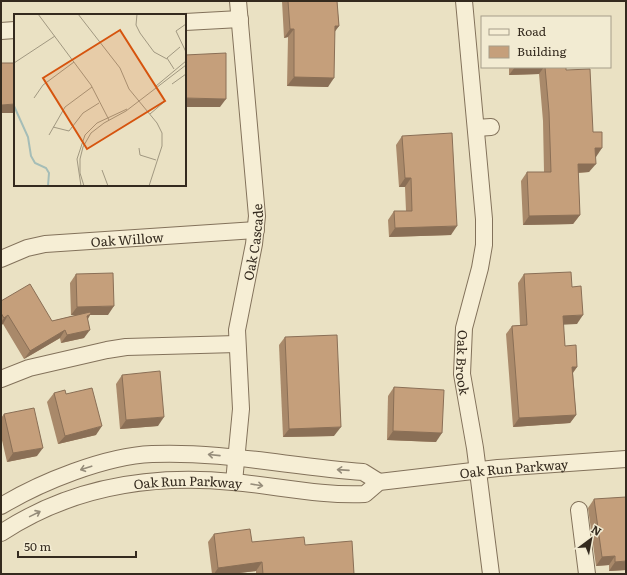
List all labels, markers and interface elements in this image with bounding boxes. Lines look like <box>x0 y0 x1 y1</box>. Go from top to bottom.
inset map <box>14 14 186 186</box>
legend <box>481 16 611 68</box>
text: Road <box>517 22 547 40</box>
text: Building <box>517 42 567 60</box>
street label: Oak Cascade <box>238 203 267 282</box>
street label: Oak Willow <box>90 227 165 250</box>
street label: Oak Brook <box>452 330 475 398</box>
one-way arrow <box>208 452 221 459</box>
street label: Oak Run Parkway <box>458 454 569 482</box>
one-way arrow <box>79 465 92 472</box>
one-way arrow <box>337 467 350 474</box>
street label: Oak Run Parkway <box>132 470 244 493</box>
one-way arrow <box>250 481 263 489</box>
one-way arrow <box>29 510 41 517</box>
north arrow <box>571 519 611 559</box>
text: N <box>589 520 605 539</box>
scale bar <box>18 533 136 559</box>
text: 50 m <box>24 537 51 555</box>

